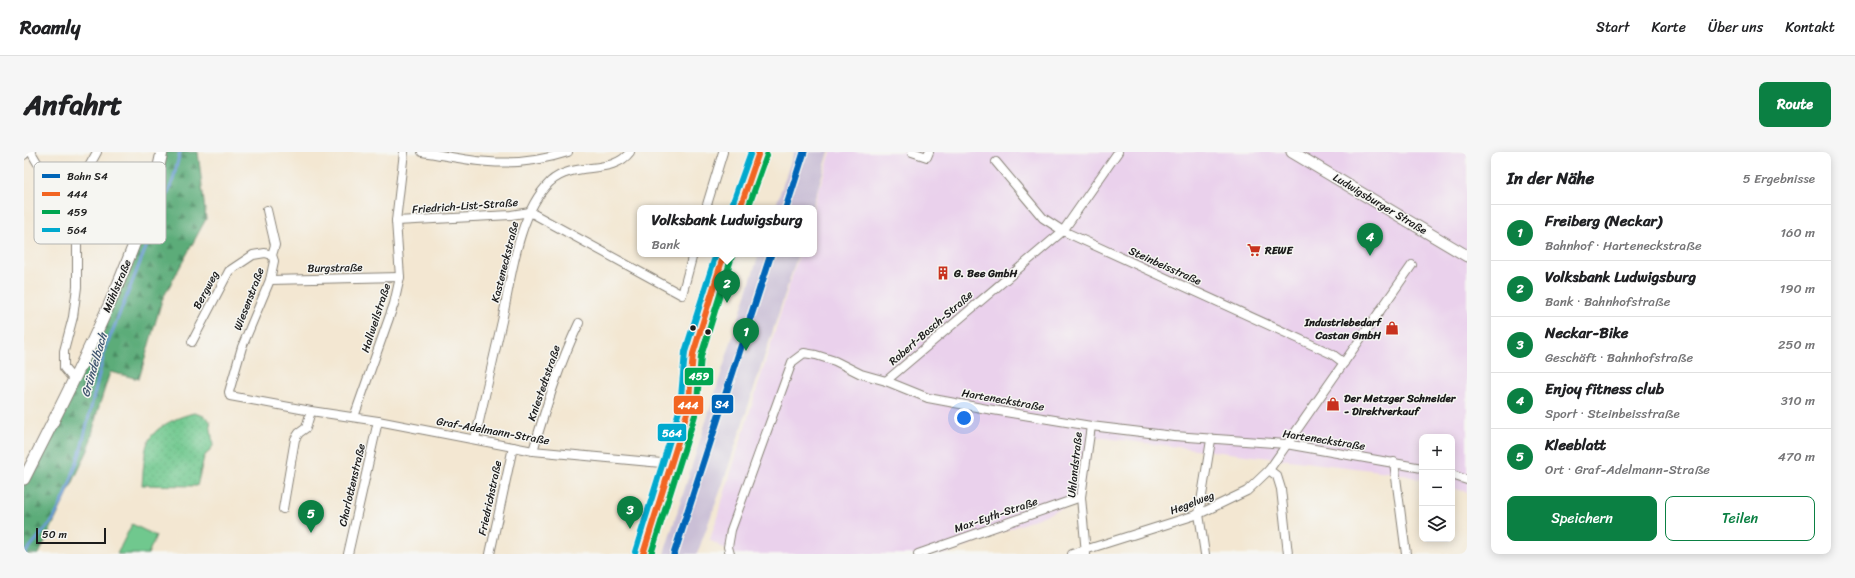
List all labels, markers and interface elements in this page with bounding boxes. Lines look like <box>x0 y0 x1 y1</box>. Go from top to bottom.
text: Roamly <box>20 11 80 44</box>
text: Start <box>1596 15 1629 40</box>
text: Karte <box>1651 15 1686 40</box>
text: Über uns <box>1708 15 1763 40</box>
text: Kontakt <box>1785 15 1835 40</box>
text: Anfahrt <box>24 80 122 129</box>
button: Route <box>1759 82 1831 127</box>
legend <box>34 162 166 244</box>
text: In der Nähe <box>1507 163 1594 193</box>
text: Bahn S4 <box>67 167 108 186</box>
text: 5 Ergebnisse <box>1743 167 1815 190</box>
street label: Ludwigsburger Straße <box>1329 168 1431 240</box>
text: 444 <box>67 185 88 204</box>
street label: Friedrich-List-Straße <box>411 193 519 219</box>
text: 459 <box>67 203 88 222</box>
popup <box>637 205 817 257</box>
text: Volksbank Ludwigsburg <box>652 207 803 233</box>
text: Freiberg (Neckar) <box>1545 208 1662 234</box>
street label: Kasteneckstraße <box>486 219 524 305</box>
text: 564 <box>67 221 87 240</box>
text: 1 <box>1517 221 1523 244</box>
text: 160 m <box>1780 221 1815 244</box>
pin: 4 <box>1357 223 1383 256</box>
text: Bank <box>652 233 680 256</box>
text: Bahnhof · Harteneckstraße <box>1545 234 1702 257</box>
street label: Steinbeisstraße <box>1125 241 1205 291</box>
place label: REWE <box>1264 241 1293 260</box>
supermarket icon: REWE <box>1246 242 1262 258</box>
street label: Mühlstraße <box>97 256 137 316</box>
street label: Burgstraße <box>307 258 363 278</box>
street label: Wiesenstraße <box>228 264 270 333</box>
place label: G. Bee GmbH <box>953 264 1017 283</box>
text: Volksbank Ludwigsburg <box>1545 264 1696 290</box>
building icon: G. Bee GmbH <box>935 265 951 281</box>
street label: Bergweg <box>188 267 224 313</box>
pin: 2 <box>714 270 740 303</box>
text: 2 <box>1516 277 1524 300</box>
text: 190 m <box>1780 277 1815 300</box>
street label: Hallweilstraße <box>356 281 396 355</box>
street label: Robert-Bosch-Straße <box>884 286 978 370</box>
text: Bank · Bahnhofstraße <box>1545 290 1670 313</box>
place label: Industriebedarf Castan GmbH <box>1304 313 1382 345</box>
pin: 1 <box>733 318 759 351</box>
shop icon: Industriebedarf Castan GmbH <box>1384 320 1400 336</box>
text: Neckar-Bike <box>1545 320 1628 346</box>
unlabelled marker <box>688 323 698 333</box>
unlabelled marker <box>703 327 713 337</box>
water label: Gründelbach <box>74 329 114 400</box>
text: 3 <box>1516 333 1524 356</box>
text: 250 m <box>1778 333 1815 356</box>
street label: Kniestedtstraße <box>522 342 566 424</box>
text: Geschäft · Bahnhofstraße <box>1545 346 1693 369</box>
line badge: 459 <box>684 367 714 386</box>
text: 459 <box>688 367 709 386</box>
text: Enjoy fitness club <box>1545 376 1664 402</box>
street label: Harteneckstraße <box>960 383 1046 417</box>
place label: Der Metzger Schneider - Direktverkauf <box>1344 389 1457 421</box>
text: 4 <box>1516 389 1524 412</box>
text: 310 m <box>1781 389 1815 412</box>
line badge: S4 <box>711 394 734 414</box>
line badge: 444 <box>673 395 704 415</box>
text: S4 <box>714 395 729 414</box>
text: 444 <box>677 396 698 415</box>
shop icon: Der Metzger Schneider - Direktverkauf <box>1325 396 1341 412</box>
text: Sport · Steinbeisstraße <box>1545 402 1680 425</box>
your location <box>954 408 974 428</box>
street label: Graf-Adelmann-Straße <box>435 412 551 450</box>
line badge: 564 <box>657 423 687 442</box>
text: 564 <box>662 424 682 443</box>
street label: Harteneckstraße <box>1281 424 1367 456</box>
street label: Uhlandstraße <box>1062 431 1088 499</box>
text: Kleeblatt <box>1545 432 1606 458</box>
map controls <box>1419 434 1455 542</box>
button: + <box>1419 434 1455 470</box>
street label: Charlottenstraße <box>333 441 371 528</box>
text: 5 <box>1516 445 1524 468</box>
text: 470 m <box>1778 445 1815 468</box>
street label: Friedrichstraße <box>473 458 507 537</box>
text: Ort · Graf-Adelmann-Straße <box>1545 458 1710 481</box>
button: − <box>1419 470 1455 506</box>
street label: Hegelweg <box>1167 486 1217 520</box>
street label: Max-Eyth-Straße <box>952 492 1041 538</box>
pin: 3 <box>617 496 643 529</box>
button: Speichern <box>1507 496 1657 541</box>
button: Teilen <box>1665 496 1815 541</box>
pin: 5 <box>298 500 324 533</box>
button: layers <box>1419 506 1455 542</box>
text: 50 m <box>42 525 67 544</box>
scale bar <box>36 526 106 545</box>

